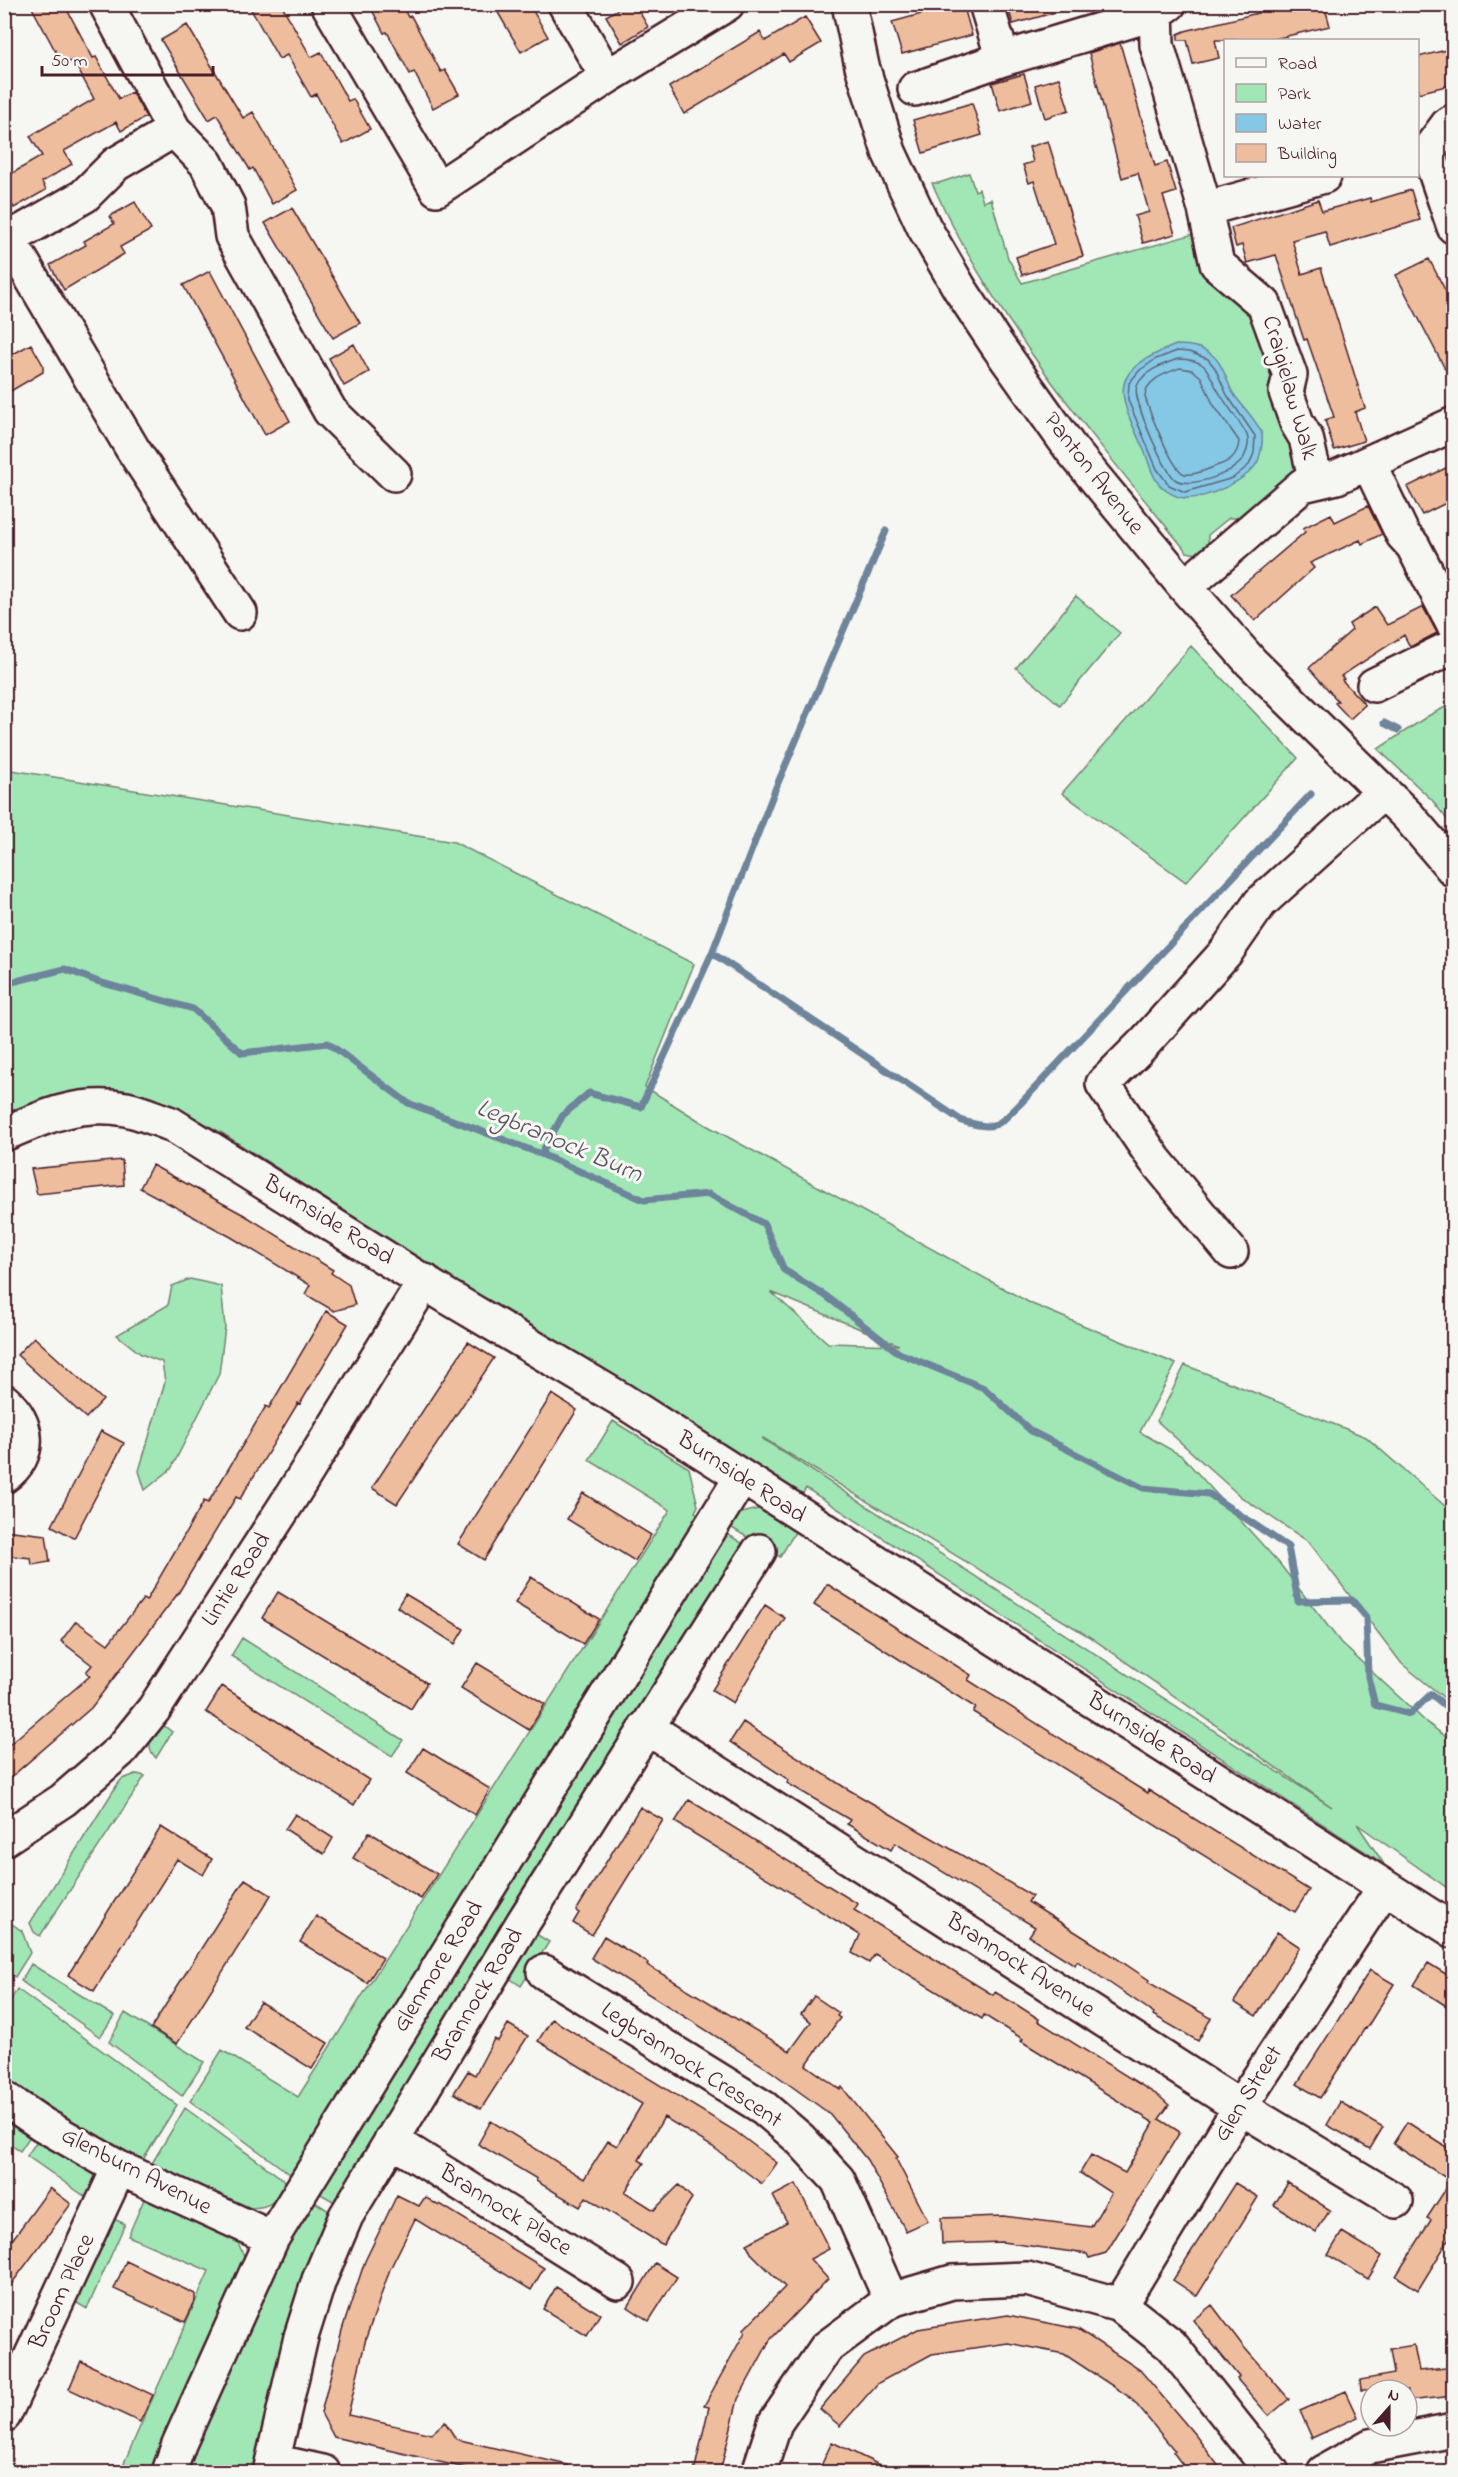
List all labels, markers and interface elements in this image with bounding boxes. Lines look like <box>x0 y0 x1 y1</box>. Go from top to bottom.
scale bar <box>42 39 213 77</box>
legend <box>1224 39 1419 177</box>
text: 50 m <box>51 49 88 75</box>
text: Road <box>1278 52 1317 78</box>
text: Park <box>1278 82 1311 108</box>
text: Water <box>1278 112 1322 138</box>
text: Building <box>1277 142 1337 169</box>
street label: Craigielaw Walk <box>1252 312 1326 465</box>
street label: Panton Avenue <box>1034 405 1152 543</box>
water label: Legbranock Burn <box>470 1090 649 1194</box>
street label: Burnside Road <box>255 1166 400 1275</box>
street label: Burnside Road <box>669 1422 813 1533</box>
street label: Lintie Road <box>193 1525 281 1634</box>
street label: Burnside Road <box>1079 1683 1223 1794</box>
street label: Glenmore Road <box>385 1894 494 2040</box>
street label: Brannock Avenue <box>938 1904 1102 2028</box>
street label: Brannock Road <box>424 1921 533 2071</box>
street label: Legbrannock Crescent <box>593 1994 789 2138</box>
street label: Glen Street <box>1206 2039 1292 2149</box>
street label: Glenburn Avenue <box>55 2119 218 2225</box>
street label: Brannock Place <box>431 2156 578 2266</box>
street label: Broom Place <box>21 2228 105 2357</box>
north arrow <box>1359 2378 1419 2438</box>
text: N <box>1384 2383 1403 2409</box>

